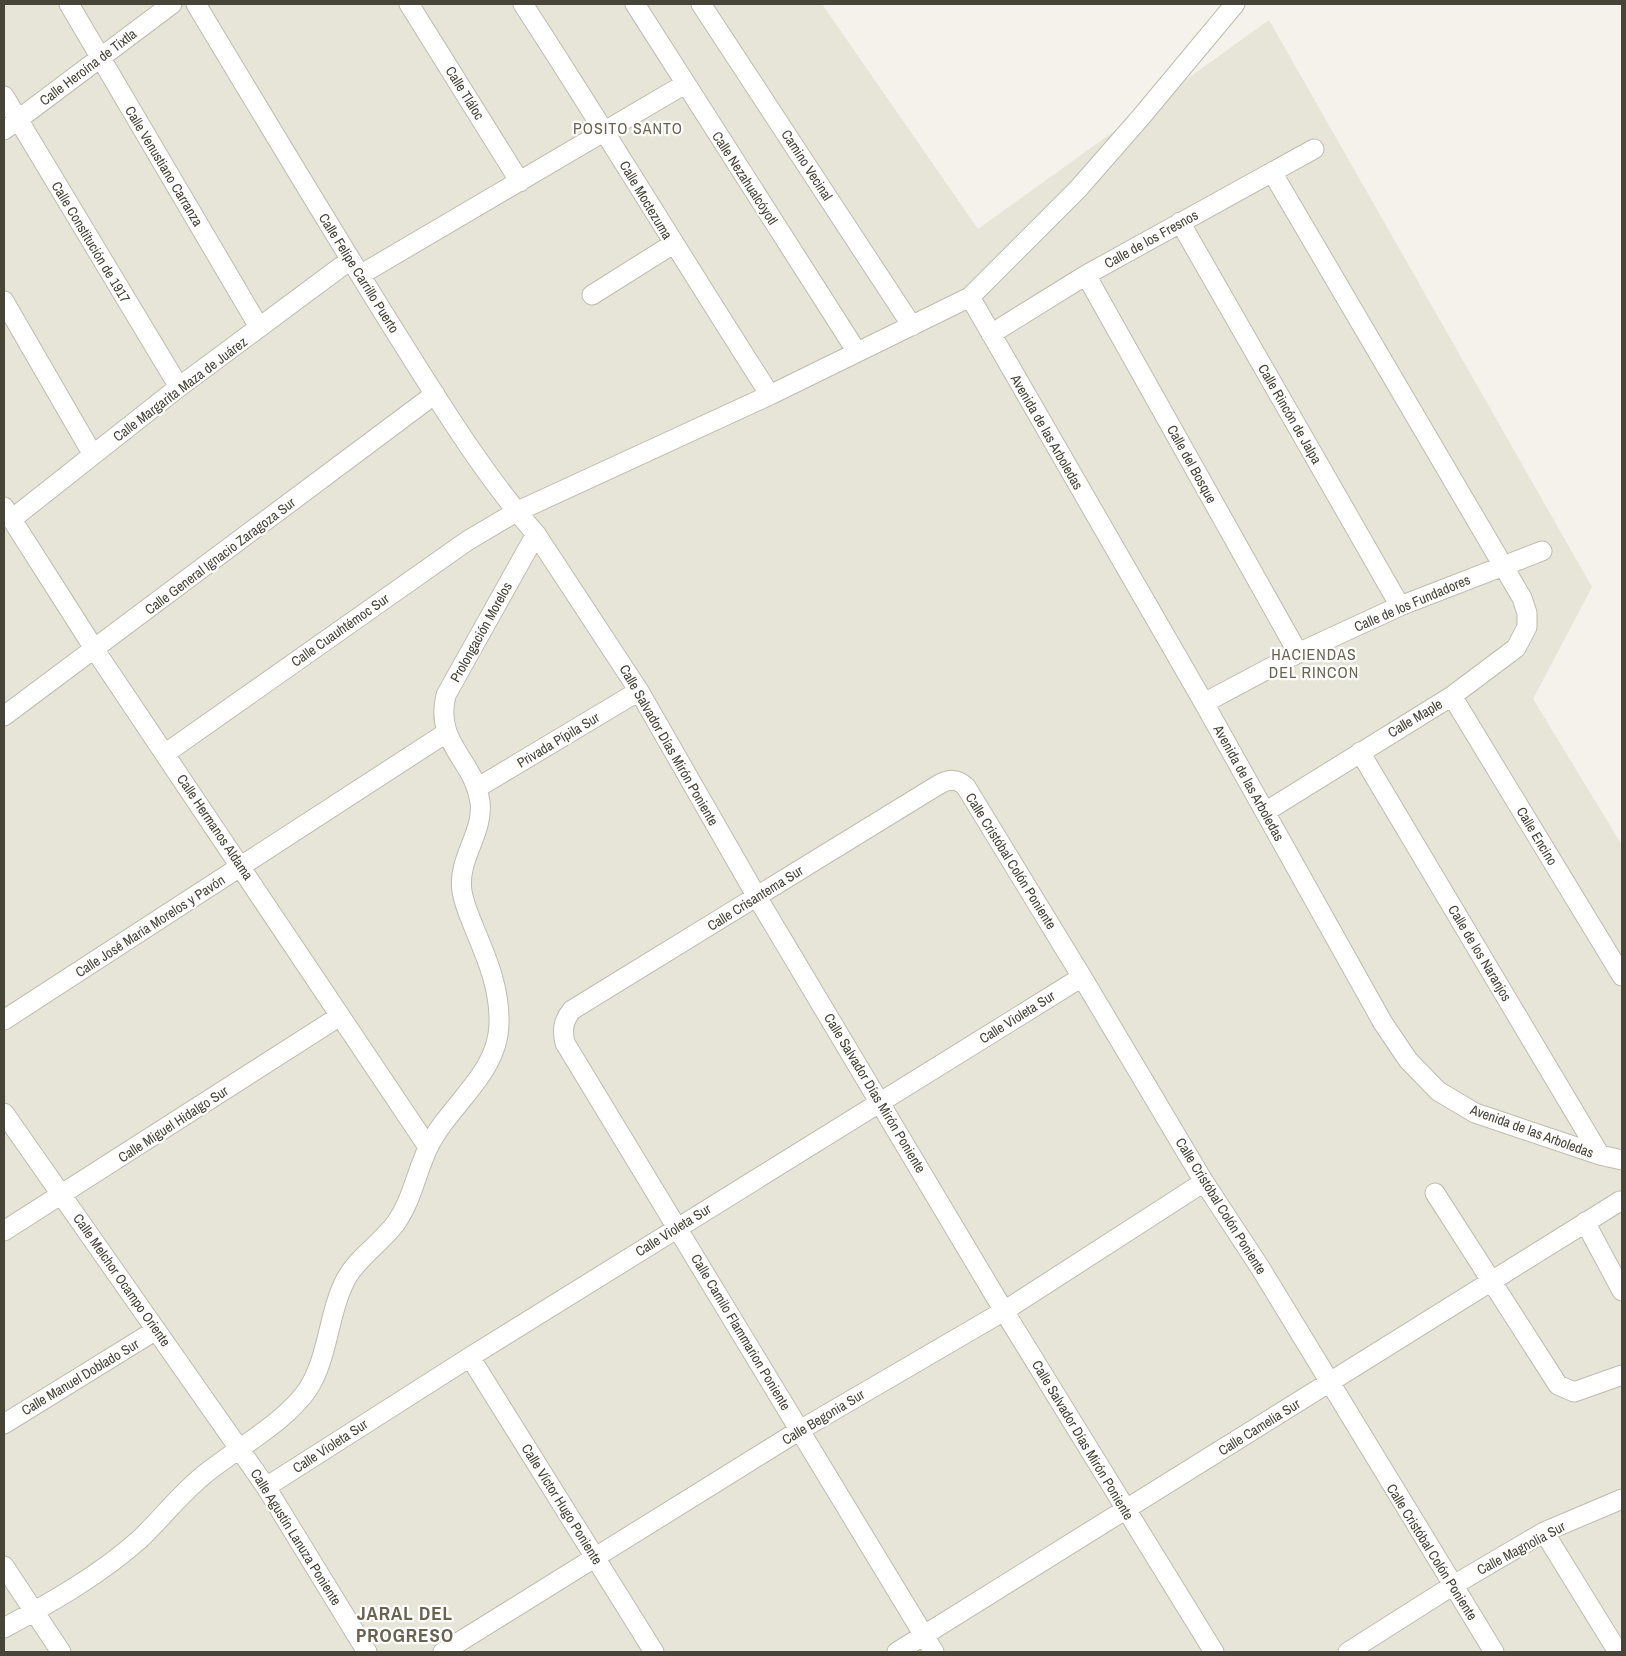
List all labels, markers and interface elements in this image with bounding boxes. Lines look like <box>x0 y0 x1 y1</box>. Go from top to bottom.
street label: Calle Heroína de Tixtla <box>36 24 141 109</box>
street label: Calle Tláloc <box>442 63 489 123</box>
street label: Calle Venustiano Carranza <box>121 103 207 230</box>
district label: POSITO SANTO <box>573 117 683 139</box>
street label: Camino Vecinal <box>777 126 837 204</box>
street label: Calle Nezahualcóyotl <box>708 128 782 228</box>
street label: Calle Moctezuma <box>615 157 677 243</box>
street label: Calle Constitución de 1917 <box>48 178 134 306</box>
street label: Calle de los Fresnos <box>1101 206 1201 272</box>
street label: Calle Felipe Carrillo Puerto <box>315 210 403 336</box>
street label: Calle Margarita Maza de Juárez <box>109 333 251 445</box>
street label: Calle Rincón de Jalpa <box>1254 361 1326 468</box>
street label: Avenida de las Arboledas <box>1006 370 1087 493</box>
street label: Calle del Bosque <box>1163 422 1221 506</box>
street label: Calle General Ignacio Zaragoza Sur <box>141 493 299 618</box>
street label: Calle de los Fundadores <box>1351 570 1473 636</box>
street label: Prolongación Morelos <box>446 579 516 685</box>
street label: Calle Cuauhtémoc Sur <box>288 589 393 670</box>
district label: HACIENDAS DEL RINCON <box>1269 643 1359 683</box>
street label: Calle Salvador Días Mirón Poniente <box>615 661 723 829</box>
street label: Calle Maple <box>1384 695 1446 741</box>
street label: Privada Pípila Sur <box>513 708 603 772</box>
street label: Avenida de las Arboledas <box>1209 721 1289 844</box>
street label: Calle Hermanos Aldama <box>173 771 257 884</box>
street label: Calle Cristóbal Colón Poniente <box>962 789 1060 933</box>
street label: Calle Encino <box>1513 803 1561 869</box>
street label: Calle Crisantema Sur <box>704 861 806 935</box>
street label: Calle José María Morelos y Pavón <box>72 871 228 981</box>
street label: Calle de los Naranjos <box>1444 902 1516 1005</box>
street label: Calle Violeta Sur <box>976 987 1058 1047</box>
street label: Calle Salvador Días Mirón Poniente <box>820 1010 930 1176</box>
street label: Calle Miguel Hidalgo Sur <box>115 1082 232 1166</box>
street label: Avenida de las Arboledas <box>1467 1100 1596 1162</box>
street label: Calle Cristóbal Colón Poniente <box>1172 1134 1270 1278</box>
street label: Calle Violeta Sur <box>632 1200 714 1260</box>
street label: Calle Melchor Ocampo Oriente <box>69 1210 175 1350</box>
street label: Calle Camilo Flammarion Poniente <box>687 1251 795 1413</box>
street label: Calle Manuel Doblado Sur <box>18 1335 142 1419</box>
street label: Calle Salvador Días Mirón Poniente <box>1028 1357 1138 1523</box>
street label: Calle Begonia Sur <box>778 1385 868 1449</box>
street label: Calle Camelia Sur <box>1215 1395 1303 1459</box>
street label: Calle Violeta Sur <box>289 1415 371 1477</box>
street label: Calle Víctor Hugo Poniente <box>518 1440 606 1568</box>
street label: Calle Agustín Lanuza Poniente <box>247 1465 345 1609</box>
street label: Calle Cristóbal Colón Poniente <box>1383 1480 1481 1624</box>
street label: Calle Magnolia Sur <box>1474 1517 1568 1579</box>
district label: JARAL DEL PROGRESO <box>356 1600 454 1648</box>

